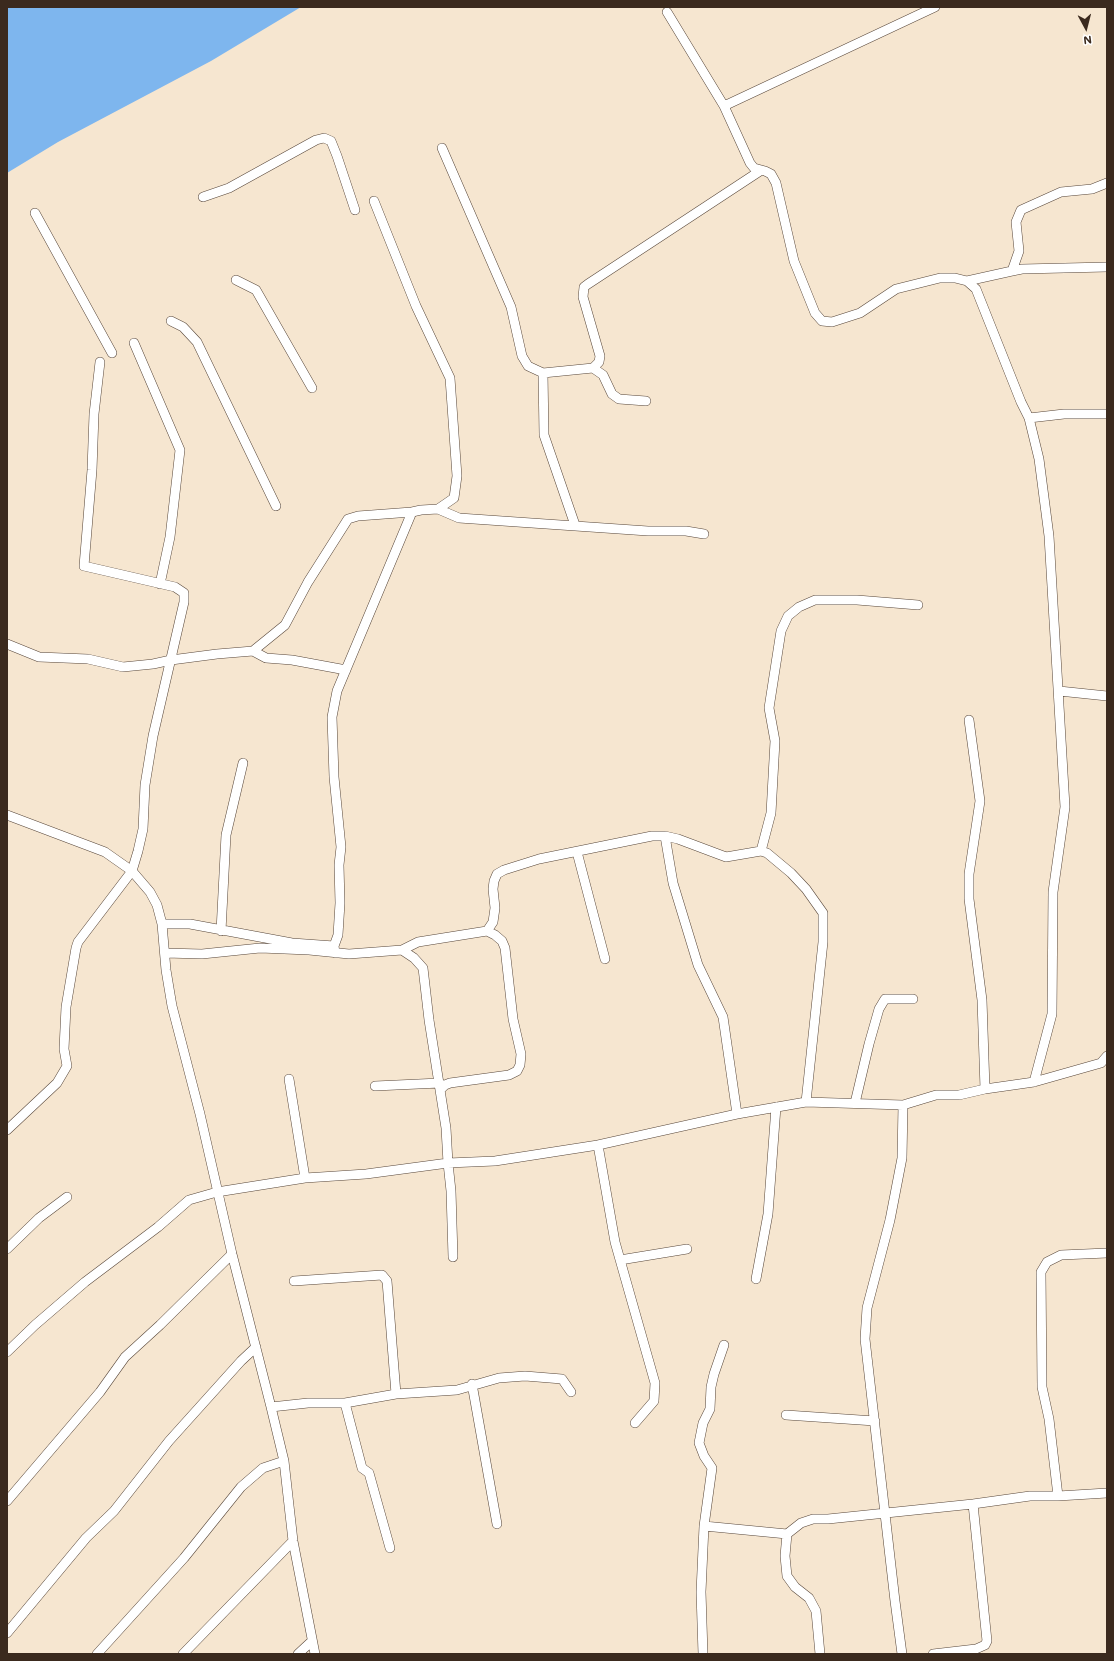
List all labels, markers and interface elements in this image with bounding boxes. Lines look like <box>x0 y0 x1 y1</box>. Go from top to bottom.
north arrow <box>1066 8 1106 48</box>
text: N <box>1082 32 1093 48</box>

